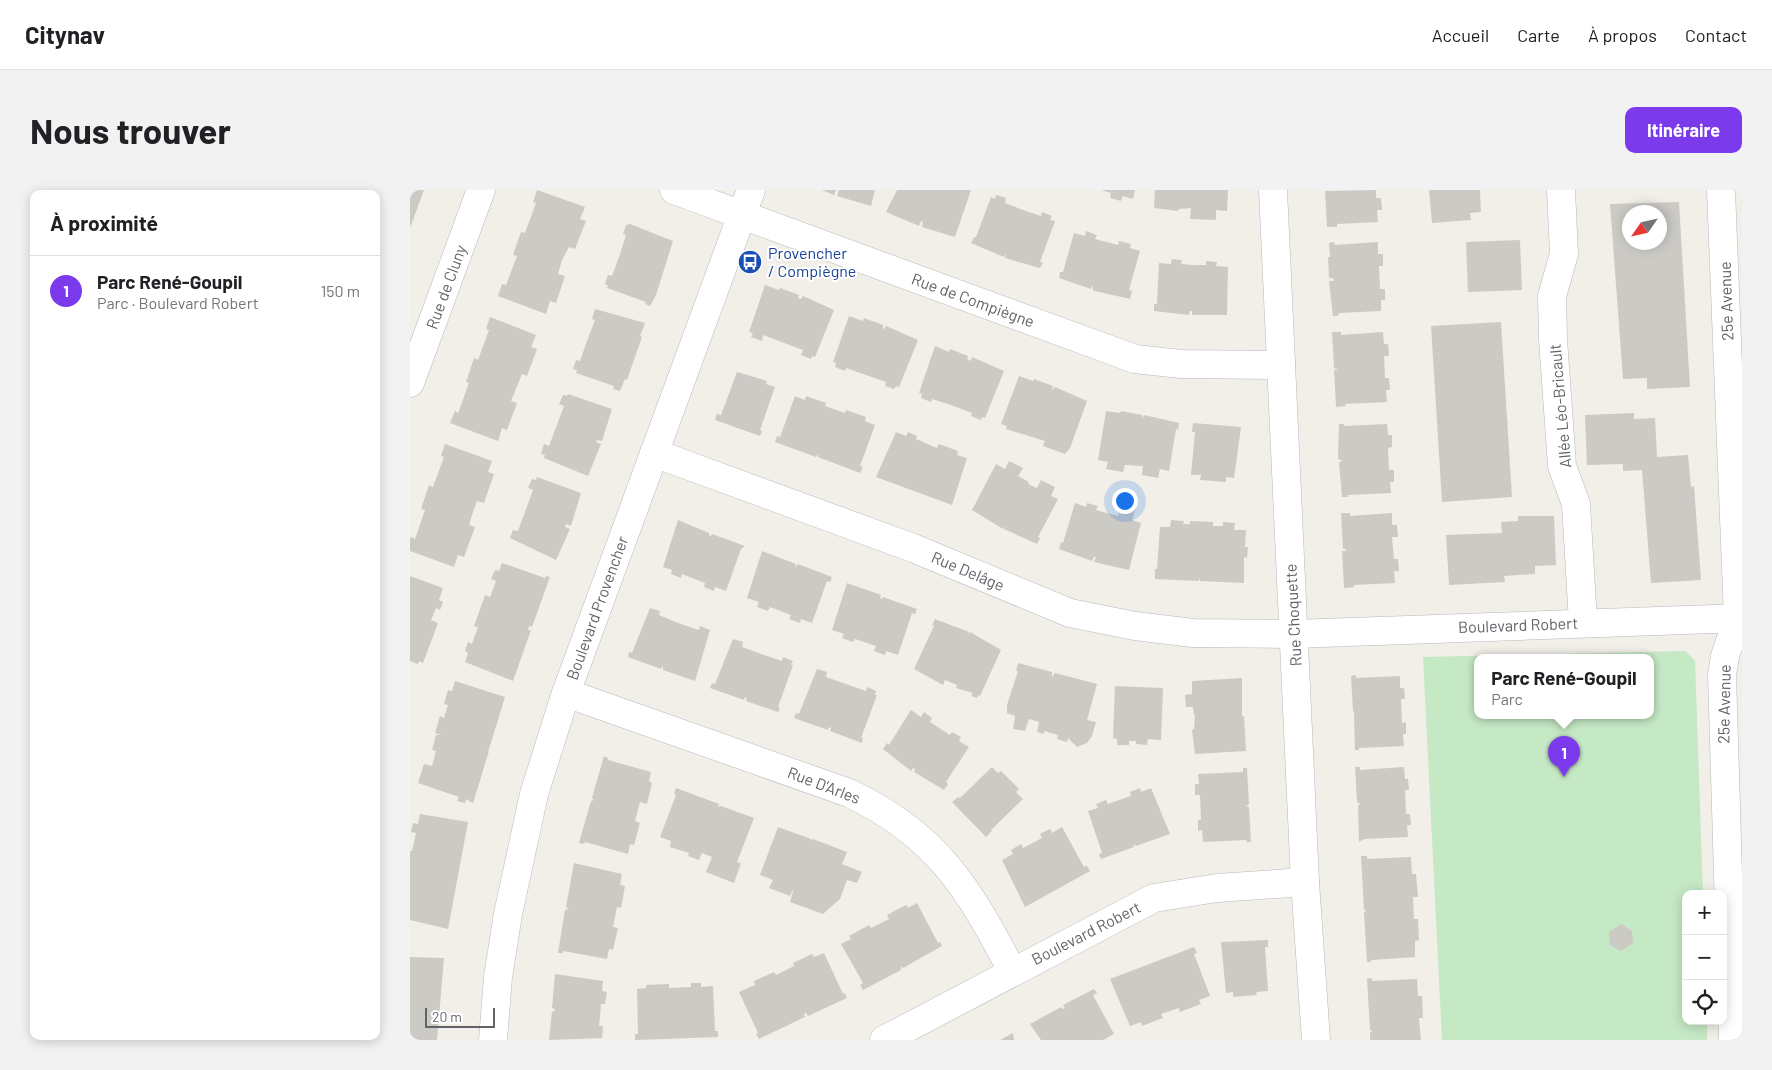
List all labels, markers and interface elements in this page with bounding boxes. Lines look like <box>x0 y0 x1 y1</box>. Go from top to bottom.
text: Citynav <box>25 20 105 49</box>
text: Accueil <box>1432 24 1489 46</box>
text: Carte <box>1517 24 1560 46</box>
text: À propos <box>1588 24 1657 46</box>
text: Contact <box>1685 24 1747 46</box>
button: Itinéraire <box>1625 107 1742 153</box>
text: Nous trouver <box>30 109 231 151</box>
north arrow <box>1622 205 1667 250</box>
text: À proximité <box>50 210 158 235</box>
street label: Rue de Cluny <box>421 241 470 332</box>
place label: Provencher / Compiègne <box>768 243 856 280</box>
bus stop icon: Provencher / Compiègne <box>737 249 763 275</box>
street label: 25e Avenue <box>1715 261 1736 341</box>
street label: Rue de Compiègne <box>909 269 1037 331</box>
text: Parc René-Goupil <box>97 270 242 293</box>
text: 1 <box>63 281 69 300</box>
text: 150 m <box>321 281 360 300</box>
text: Parc · Boulevard Robert <box>97 293 259 312</box>
street label: Allée Léo-Bricault <box>1545 343 1574 469</box>
your location <box>1112 488 1138 514</box>
street label: Boulevard Provencher <box>562 533 631 682</box>
street label: Rue Delâge <box>929 547 1008 594</box>
street label: Rue Choquette <box>1280 563 1305 667</box>
street label: Boulevard Robert <box>1458 613 1578 636</box>
popup <box>1474 654 1654 719</box>
street label: 25e Avenue <box>1713 664 1734 744</box>
text: Parc René-Goupil <box>1491 666 1637 689</box>
text: Parc <box>1491 689 1523 708</box>
pin: 1 <box>1548 736 1580 777</box>
street label: Rue D'Arles <box>785 762 863 807</box>
map controls <box>1682 890 1727 1025</box>
button: + <box>1682 890 1727 935</box>
street label: Boulevard Robert <box>1028 897 1144 968</box>
button: − <box>1682 935 1727 980</box>
button: locate <box>1682 980 1727 1025</box>
scale bar <box>425 1005 495 1028</box>
text: 20 m <box>432 1008 462 1025</box>

